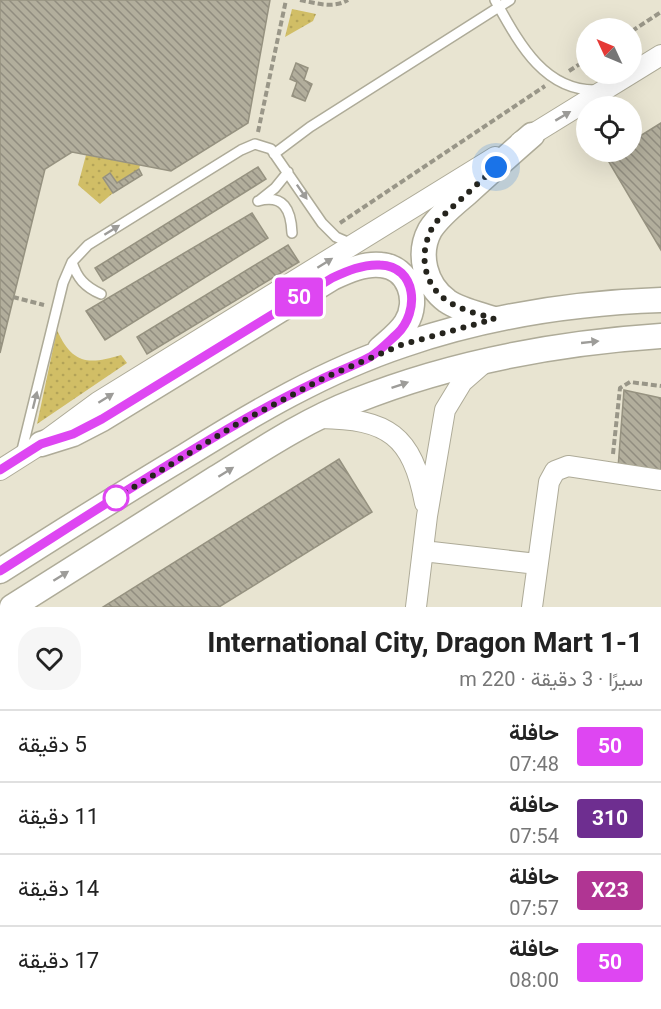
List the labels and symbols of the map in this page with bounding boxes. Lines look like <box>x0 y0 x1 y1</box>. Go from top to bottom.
north arrow <box>576 18 642 84</box>
one-way arrow <box>555 110 571 121</box>
your location <box>481 152 511 182</box>
one-way arrow <box>296 184 308 200</box>
one-way arrow <box>104 224 120 235</box>
one-way arrow <box>317 257 333 268</box>
line badge: 50 <box>272 278 326 316</box>
one-way arrow <box>580 337 599 347</box>
one-way arrow <box>391 379 409 389</box>
one-way arrow <box>30 391 40 409</box>
one-way arrow <box>98 392 114 403</box>
one-way arrow <box>218 466 234 477</box>
unlabelled marker <box>103 485 129 511</box>
one-way arrow <box>53 570 69 581</box>

